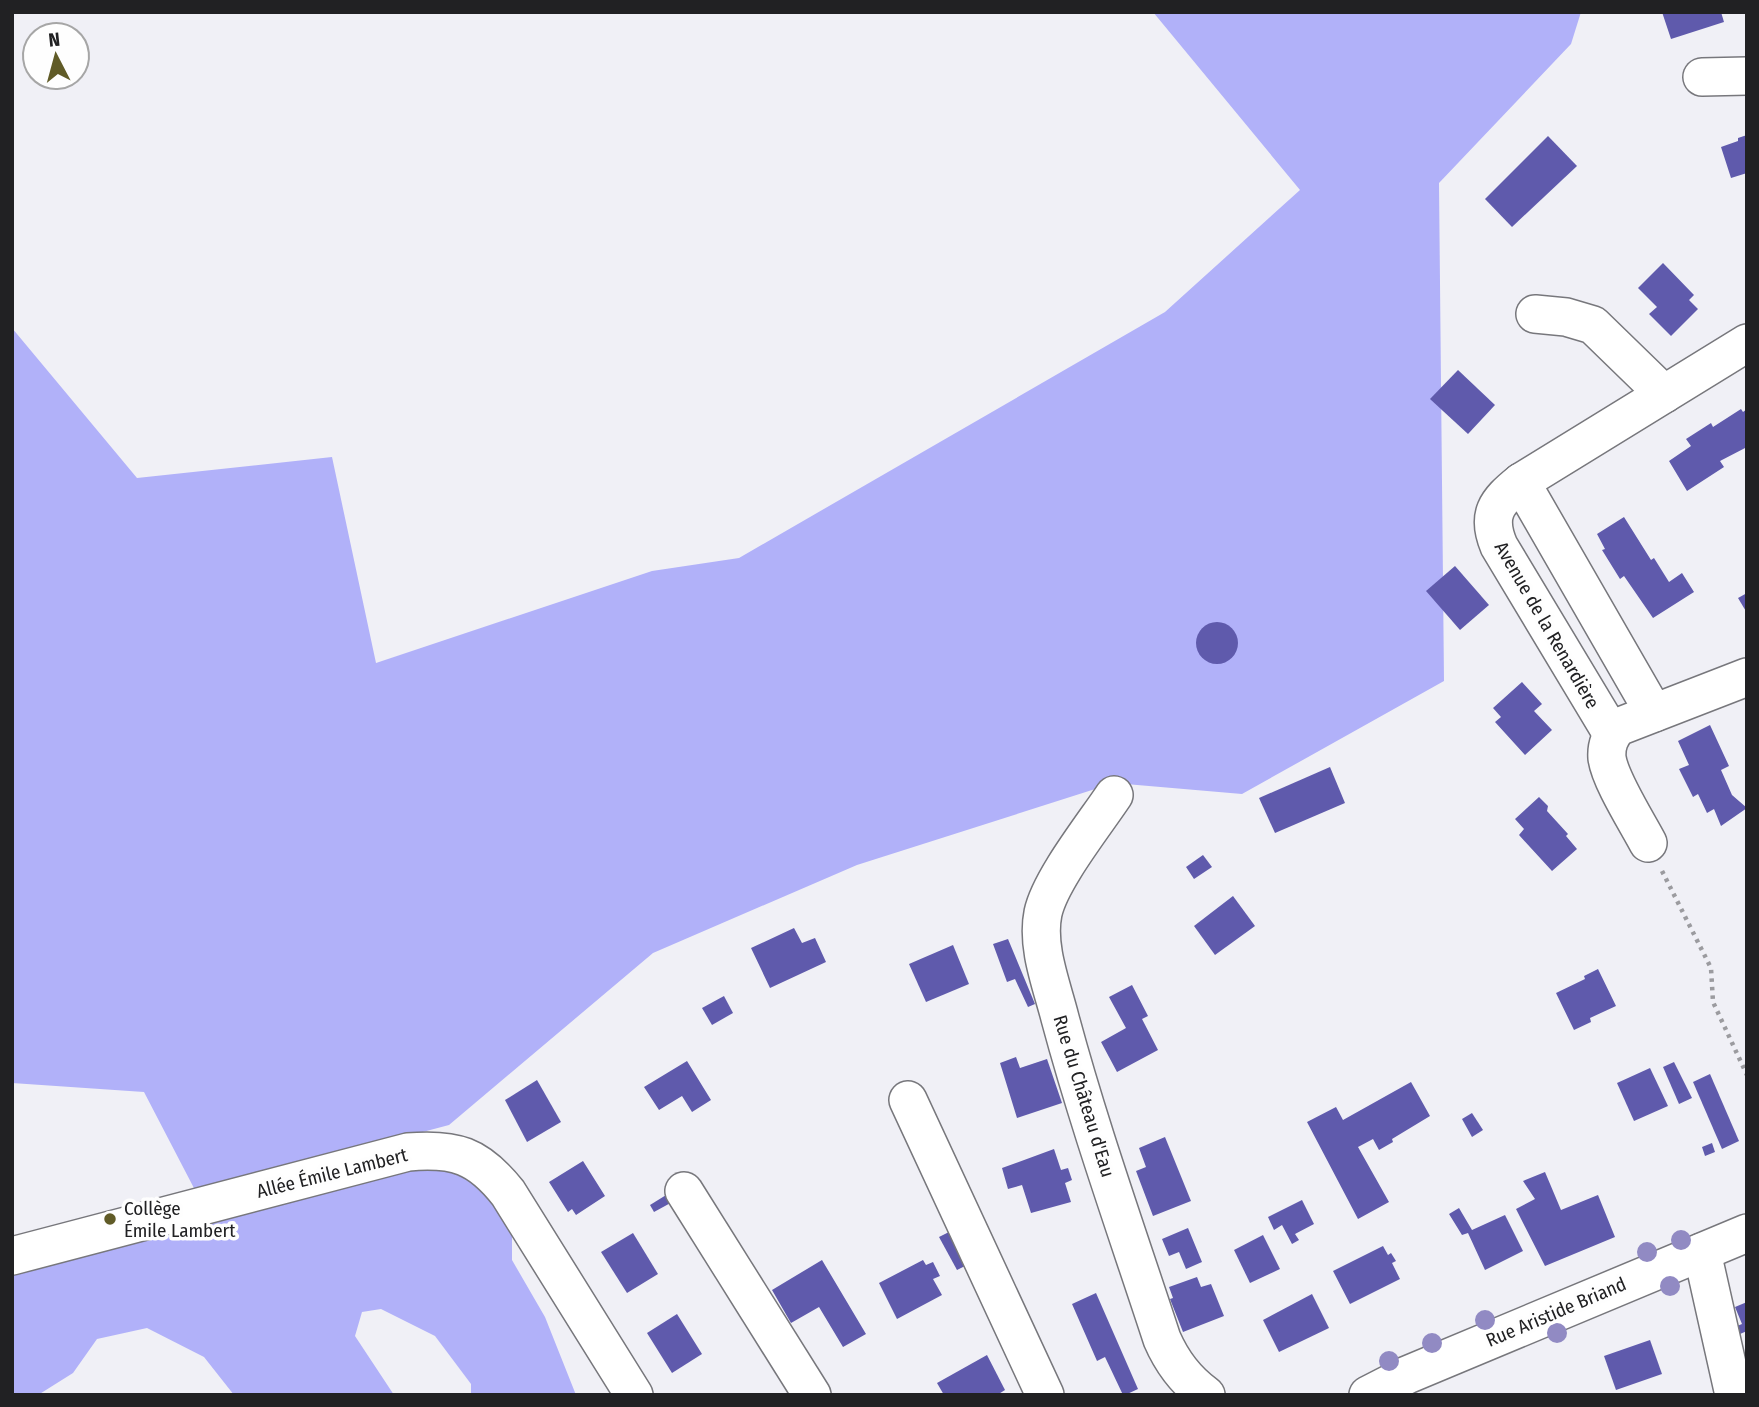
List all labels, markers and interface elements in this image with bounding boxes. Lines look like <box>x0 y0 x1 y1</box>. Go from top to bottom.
north arrow <box>21 21 91 91</box>
text: N <box>47 28 61 52</box>
street label: Avenue de la Renardière <box>1490 537 1604 713</box>
street label: Rue du Château d'Eau <box>1048 1012 1120 1180</box>
street label: Allée Émile Lambert <box>254 1143 411 1203</box>
place label: Collège Émile Lambert <box>124 1197 236 1242</box>
marker: Collège Émile Lambert <box>102 1211 118 1227</box>
street label: Rue Aristide Briand <box>1482 1272 1630 1352</box>

